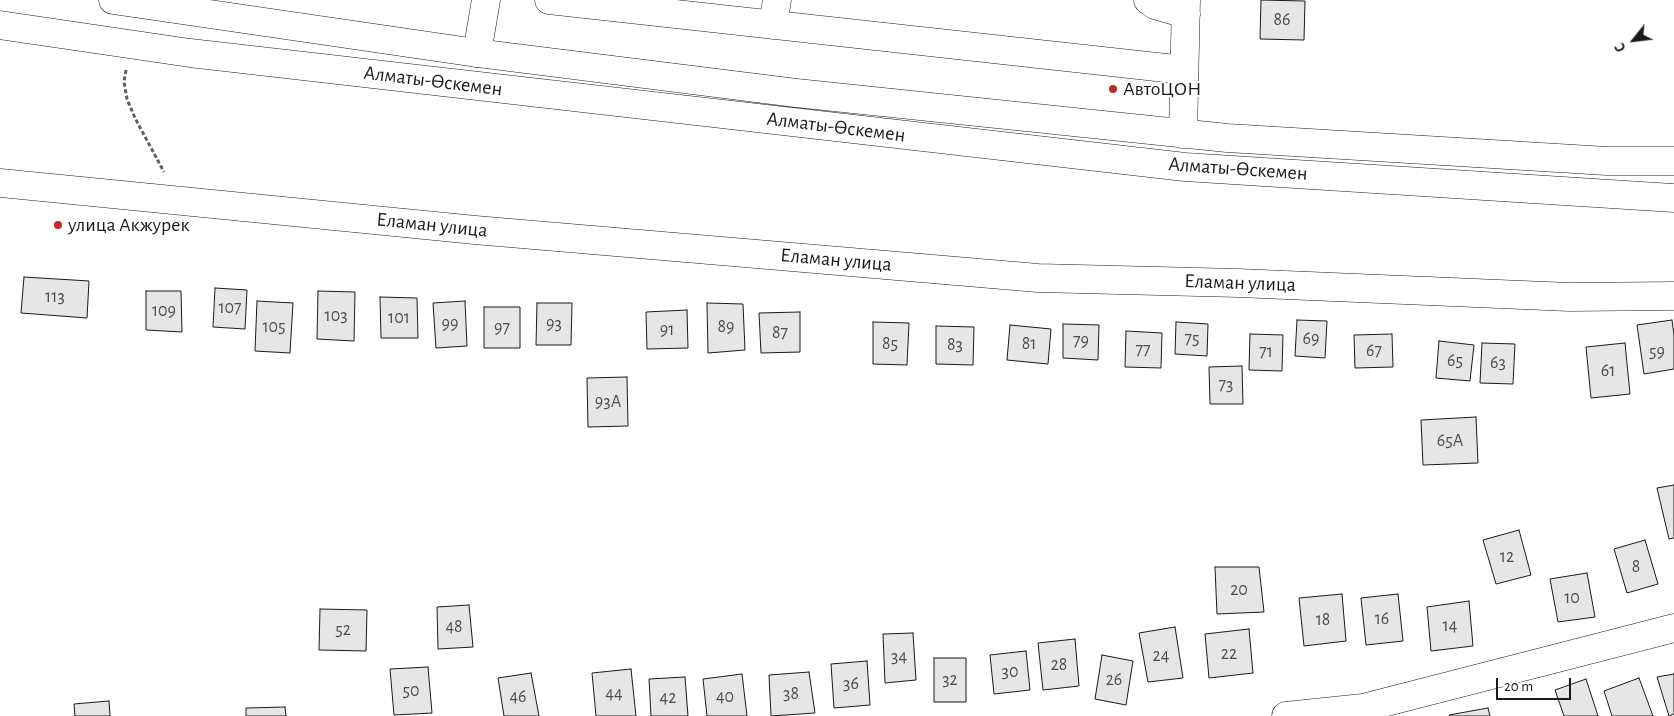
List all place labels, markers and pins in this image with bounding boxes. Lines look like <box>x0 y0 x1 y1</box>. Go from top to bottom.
place label: АвтоЦОН <box>1123 77 1201 101</box>
marker: АвтоЦОН <box>1107 83 1119 95</box>
place label: улица Акжурек <box>68 213 190 237</box>
marker: улица Акжурек <box>52 219 64 231</box>

